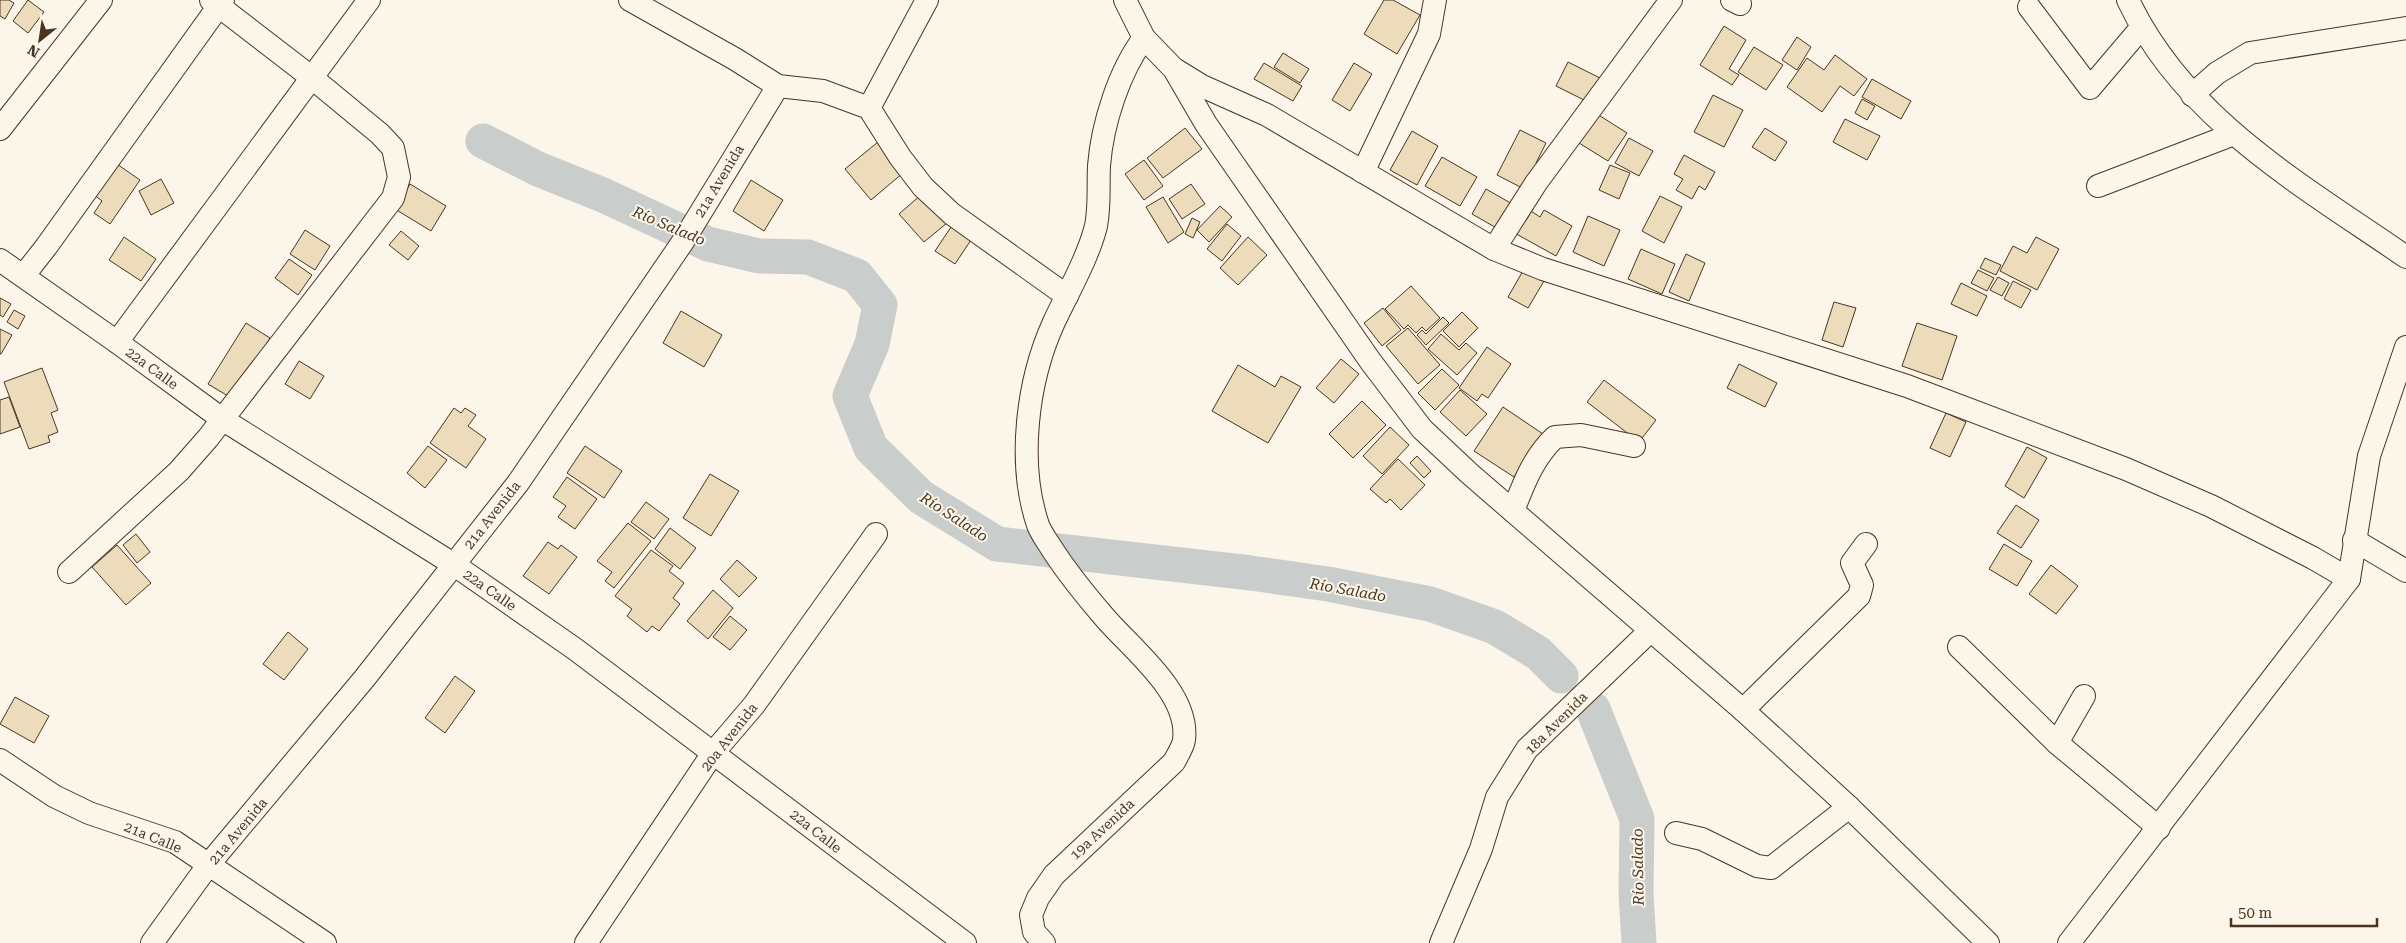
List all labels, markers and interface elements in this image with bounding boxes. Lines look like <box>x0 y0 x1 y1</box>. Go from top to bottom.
north arrow <box>15 15 65 65</box>
text: N <box>25 42 42 61</box>
street label: 21a Avenida <box>691 141 747 220</box>
water label: Río Salado <box>629 202 708 249</box>
street label: 22a Calle <box>123 344 182 393</box>
street label: 21a Avenida <box>461 478 524 552</box>
water label: Río Salado <box>916 488 992 546</box>
street label: 22a Calle <box>461 566 520 614</box>
water label: Río Salado <box>1307 574 1388 606</box>
street label: 18a Avenida <box>1521 688 1591 758</box>
street label: 20a Avenida <box>698 700 761 774</box>
street label: 21a Avenida <box>206 794 271 867</box>
street label: 19a Avenida <box>1067 795 1138 863</box>
street label: 22a Calle <box>787 806 845 856</box>
street label: 21a Calle <box>122 818 184 856</box>
water label: Río Salado <box>1628 828 1648 907</box>
scale bar <box>2231 896 2377 928</box>
text: 50 m <box>2238 904 2273 922</box>

